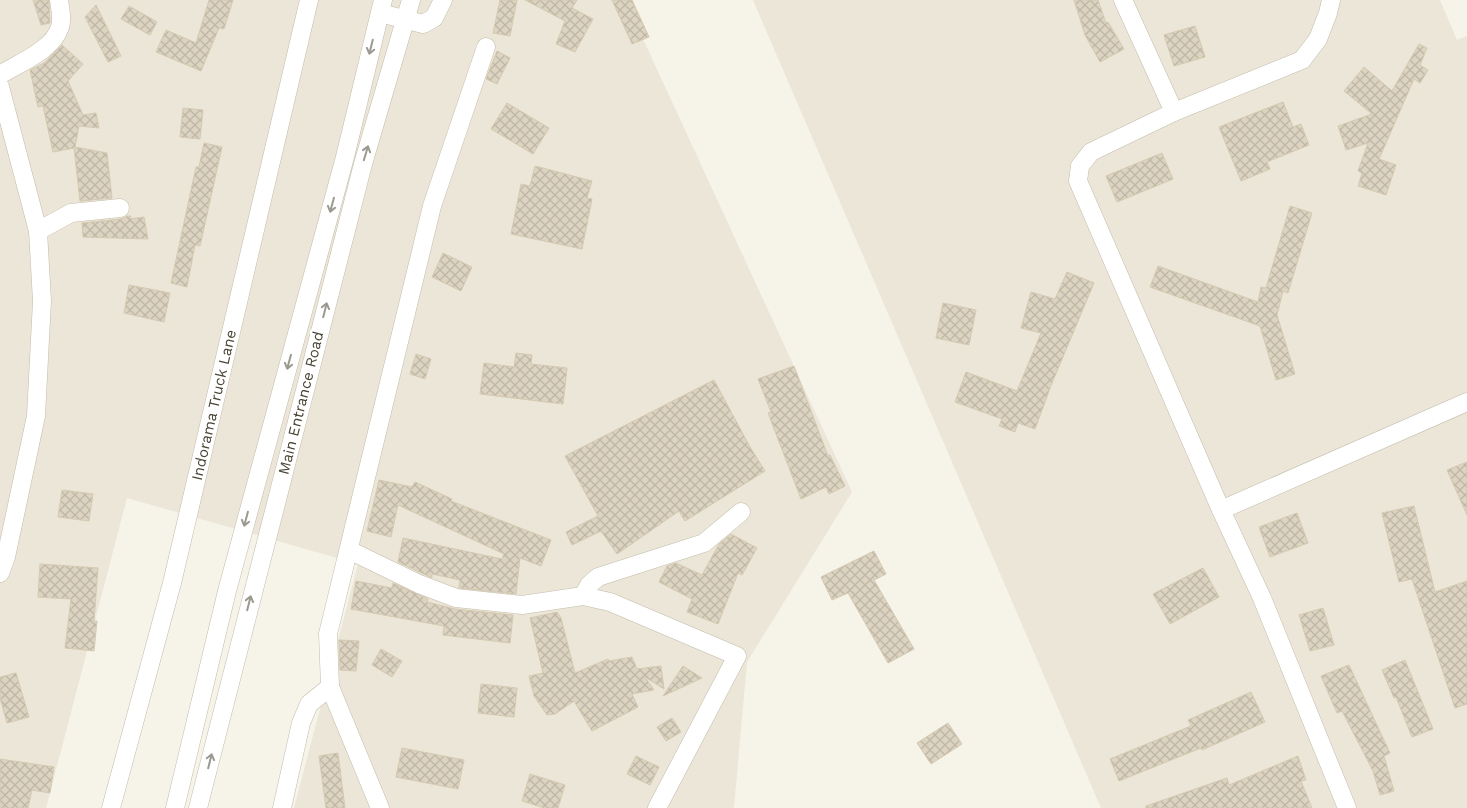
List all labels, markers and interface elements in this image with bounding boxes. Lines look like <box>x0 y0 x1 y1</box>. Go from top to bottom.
one-way arrow <box>366 39 375 55</box>
one-way arrow <box>361 145 371 161</box>
one-way arrow <box>326 196 336 212</box>
one-way arrow <box>321 303 330 319</box>
street label: Indorama Truck Lane <box>188 328 240 482</box>
street label: Main Entrance Road <box>274 329 328 477</box>
one-way arrow <box>284 353 293 369</box>
one-way arrow <box>241 510 251 526</box>
one-way arrow <box>245 596 255 612</box>
one-way arrow <box>206 753 215 769</box>

